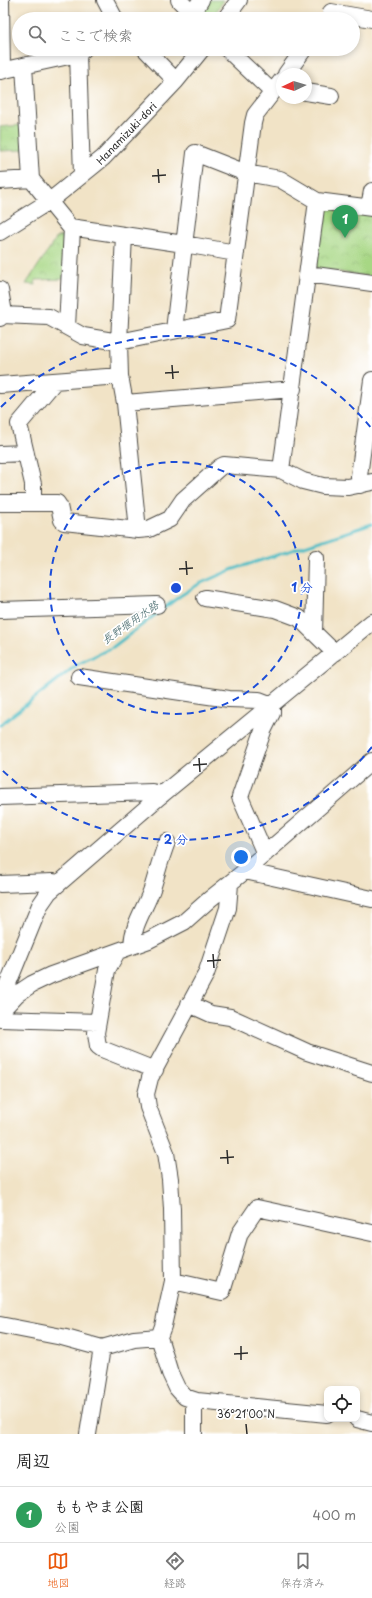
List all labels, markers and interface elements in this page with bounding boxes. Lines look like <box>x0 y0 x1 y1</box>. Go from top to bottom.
search box <box>12 12 360 56</box>
icon: search <box>26 23 48 45</box>
text: ここで検索 <box>58 23 133 46</box>
north arrow <box>276 68 312 104</box>
street label: Hanamizuki-dori <box>92 98 160 167</box>
pin: 1 <box>332 205 358 238</box>
text: 1 分 <box>291 578 313 596</box>
centre of rings <box>169 581 183 595</box>
water label: 長野堰用水路 <box>98 596 163 648</box>
text: 2 分 <box>164 830 188 848</box>
your location <box>231 847 251 867</box>
map controls <box>324 1386 360 1422</box>
button: locate <box>324 1386 360 1422</box>
text: 36°21'00"N <box>217 1406 275 1421</box>
text: 周辺 <box>16 1447 50 1473</box>
text: ももやま公園 <box>54 1494 144 1517</box>
text: 1 <box>26 1505 32 1524</box>
text: 400 m <box>313 1505 356 1524</box>
text: 公園 <box>54 1517 80 1536</box>
tab: 地図 <box>47 1550 69 1591</box>
tab: 経路 <box>164 1550 186 1591</box>
tab: 保存済み <box>281 1550 325 1591</box>

